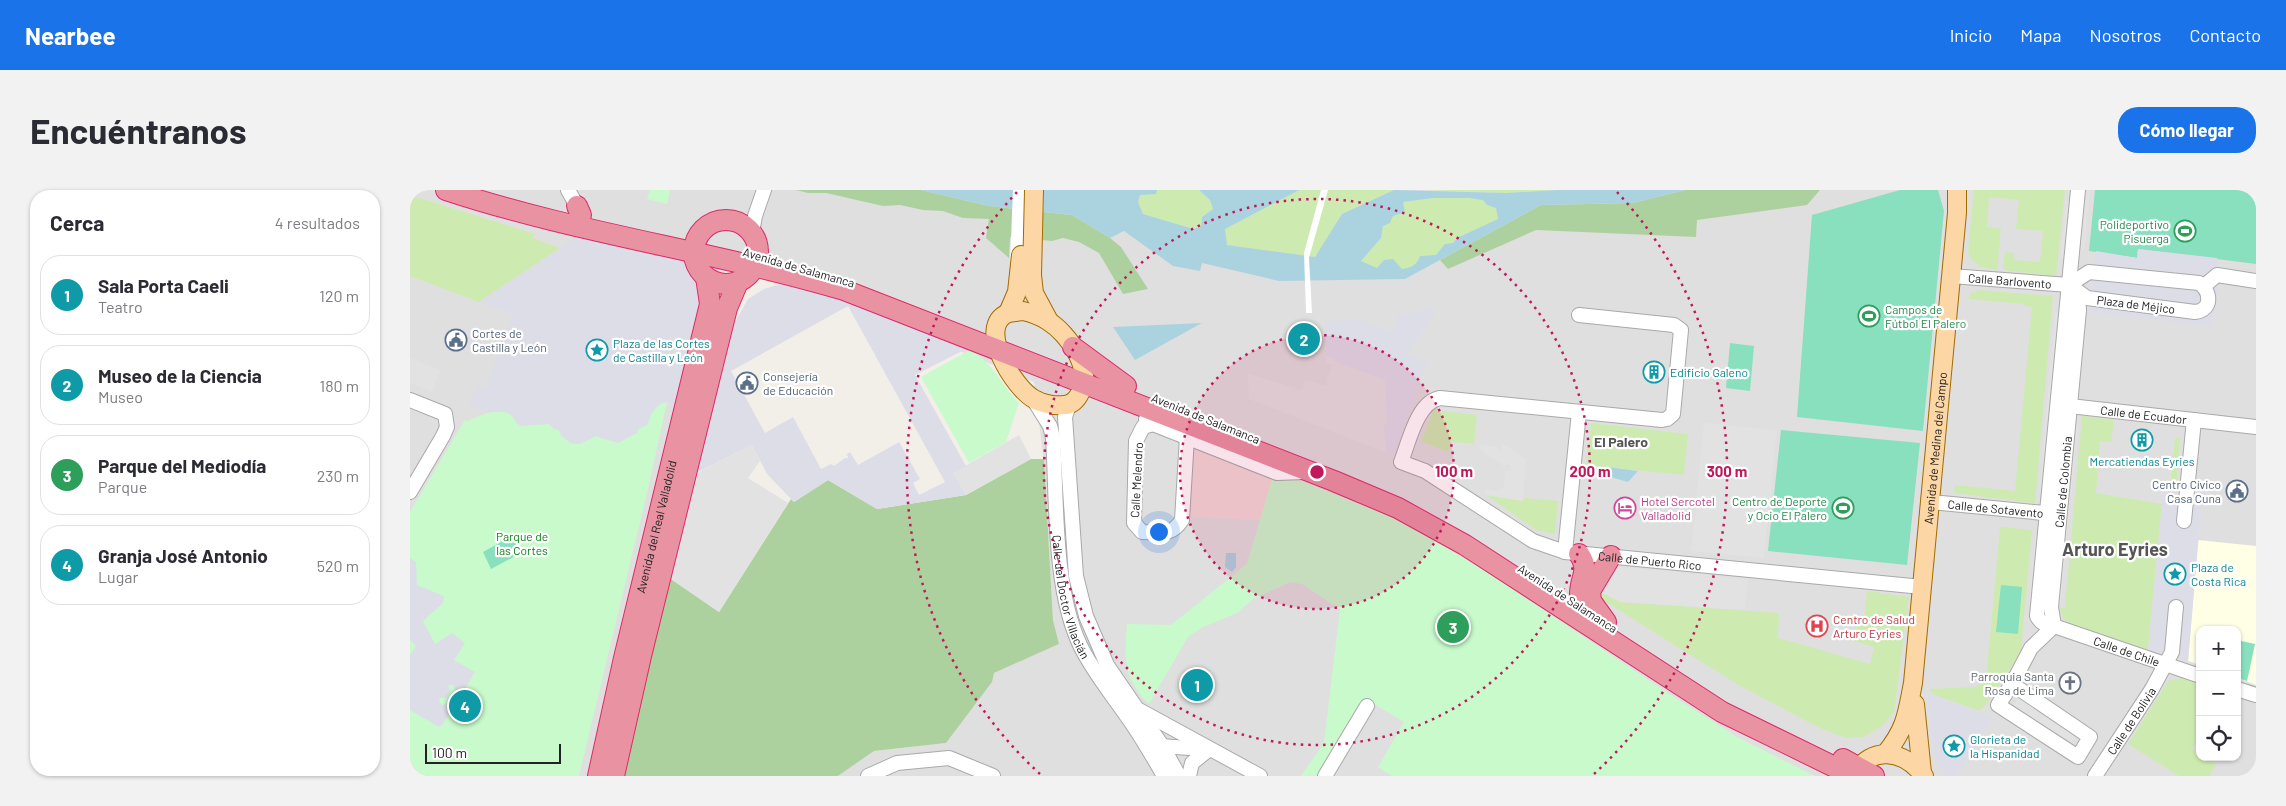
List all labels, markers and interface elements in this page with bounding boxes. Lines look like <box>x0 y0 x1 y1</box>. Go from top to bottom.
text: Nearbee <box>25 21 116 50</box>
text: Inicio <box>1950 24 1992 46</box>
text: Mapa <box>2020 24 2062 46</box>
text: Nosotros <box>2090 24 2161 46</box>
text: Contacto <box>2189 24 2261 46</box>
button: Cómo llegar <box>2118 107 2256 153</box>
text: Encuéntranos <box>30 109 247 151</box>
text: Cerca <box>50 210 104 235</box>
text: 4 resultados <box>275 213 360 232</box>
place label: Polideportivo Pisuerga <box>2100 217 2169 245</box>
sports icon: Polideportivo Pisuerga <box>2173 219 2197 243</box>
street label: Avenida de Salamanca <box>741 244 857 290</box>
street label: Calle Barlovento <box>1967 270 2052 291</box>
text: Sala Porta Caeli <box>98 274 229 297</box>
text: 1 <box>64 286 70 305</box>
text: 120 m <box>319 286 359 305</box>
street label: Plaza de Méjico <box>2096 292 2176 316</box>
text: Teatro <box>98 297 143 316</box>
place label: Campos de Fútbol El Palero <box>1885 302 1966 330</box>
sports icon: Campos de Fútbol El Palero <box>1857 304 1881 328</box>
pin: 2 <box>1288 320 1320 358</box>
place label: Cortes de Castilla y León <box>472 326 547 354</box>
public building icon: Cortes de Castilla y León <box>444 328 468 352</box>
place label: Plaza de las Cortes de Castilla y León <box>613 336 710 364</box>
place icon: Plaza de las Cortes de Castilla y León <box>585 338 609 362</box>
building icon: Edificio Galeno <box>1642 360 1666 384</box>
text: Museo de la Ciencia <box>98 364 262 387</box>
place label: Edificio Galeno <box>1670 365 1748 379</box>
place label: Consejería de Educación <box>763 369 833 397</box>
public building icon: Consejería de Educación <box>735 371 759 395</box>
street label: Avenida de Medina del Campo <box>1921 371 1949 525</box>
text: 2 <box>63 376 71 395</box>
text: 180 m <box>320 376 359 395</box>
text: Museo <box>98 387 143 406</box>
street label: Avenida de Salamanca <box>1150 390 1262 446</box>
street label: Calle de Ecuador <box>2100 402 2188 426</box>
building icon: Mercatiendas Eyries <box>2130 428 2154 452</box>
district label: El Palero <box>1594 433 1648 450</box>
street label: Calle de Colombia <box>2052 435 2074 528</box>
street label: Calle Melendro <box>1127 442 1145 518</box>
text: Parque del Mediodía <box>98 454 266 477</box>
place label: Mercatiendas Eyries <box>2090 454 2195 468</box>
street label: Avenida del Real Valladolid <box>633 459 679 595</box>
text: 100 m <box>1435 462 1473 480</box>
text: 200 m <box>1569 462 1611 480</box>
text: 300 m <box>1707 462 1747 480</box>
centre of rings <box>1308 463 1326 481</box>
text: 3 <box>63 466 71 485</box>
text: 230 m <box>317 466 359 485</box>
text: Parque <box>98 477 147 496</box>
place label: Centro Cívico Casa Cuna <box>2152 477 2221 505</box>
public building icon: Centro Cívico Casa Cuna <box>2225 479 2249 503</box>
place label: Hotel Sercotel Valladolid <box>1641 494 1715 522</box>
place label: Centro de Deporte y Ocio El Palero <box>1732 494 1827 522</box>
hotel icon: Hotel Sercotel Valladolid <box>1613 496 1637 520</box>
sports icon: Centro de Deporte y Ocio El Palero <box>1831 496 1855 520</box>
street label: Calle de Sotavento <box>1947 497 2044 520</box>
your location <box>1146 519 1172 545</box>
park label: Parque de las Cortes <box>496 529 548 557</box>
street label: Calle del Doctor Villacián <box>1050 534 1093 661</box>
district label: Arturo Eyries <box>2062 538 2168 560</box>
text: Granja José Antonio <box>98 544 268 567</box>
street label: Calle de Puerto Rico <box>1598 548 1702 572</box>
text: 4 <box>62 556 72 575</box>
text: 520 m <box>317 556 359 575</box>
place label: Plaza de Costa Rica <box>2191 560 2246 588</box>
street label: Avenida de Salamanca <box>1516 561 1620 635</box>
place icon: Plaza de Costa Rica <box>2163 562 2187 586</box>
text: Lugar <box>98 567 138 586</box>
pin: 3 <box>1437 608 1469 646</box>
place label: Centro de Salud Arturo Eyries <box>1833 612 1915 640</box>
hospital icon: Centro de Salud Arturo Eyries <box>1805 614 1829 638</box>
map controls <box>2196 626 2241 761</box>
button: + <box>2196 626 2241 671</box>
street label: Calle de Chile <box>2092 633 2162 669</box>
pin: 1 <box>1181 666 1213 704</box>
place label: Parroquia Santa Rosa de Lima <box>1971 669 2054 697</box>
church icon: Parroquia Santa Rosa de Lima <box>2058 671 2082 695</box>
button: − <box>2196 671 2241 716</box>
street label: Calle de Bolivia <box>2104 684 2158 757</box>
pin: 4 <box>449 687 481 725</box>
button: locate <box>2196 716 2241 761</box>
place label: Glorieta de la Hispanidad <box>1970 732 2040 760</box>
place icon: Glorieta de la Hispanidad <box>1942 734 1966 758</box>
scale bar <box>425 741 561 764</box>
text: 100 m <box>432 744 467 761</box>

